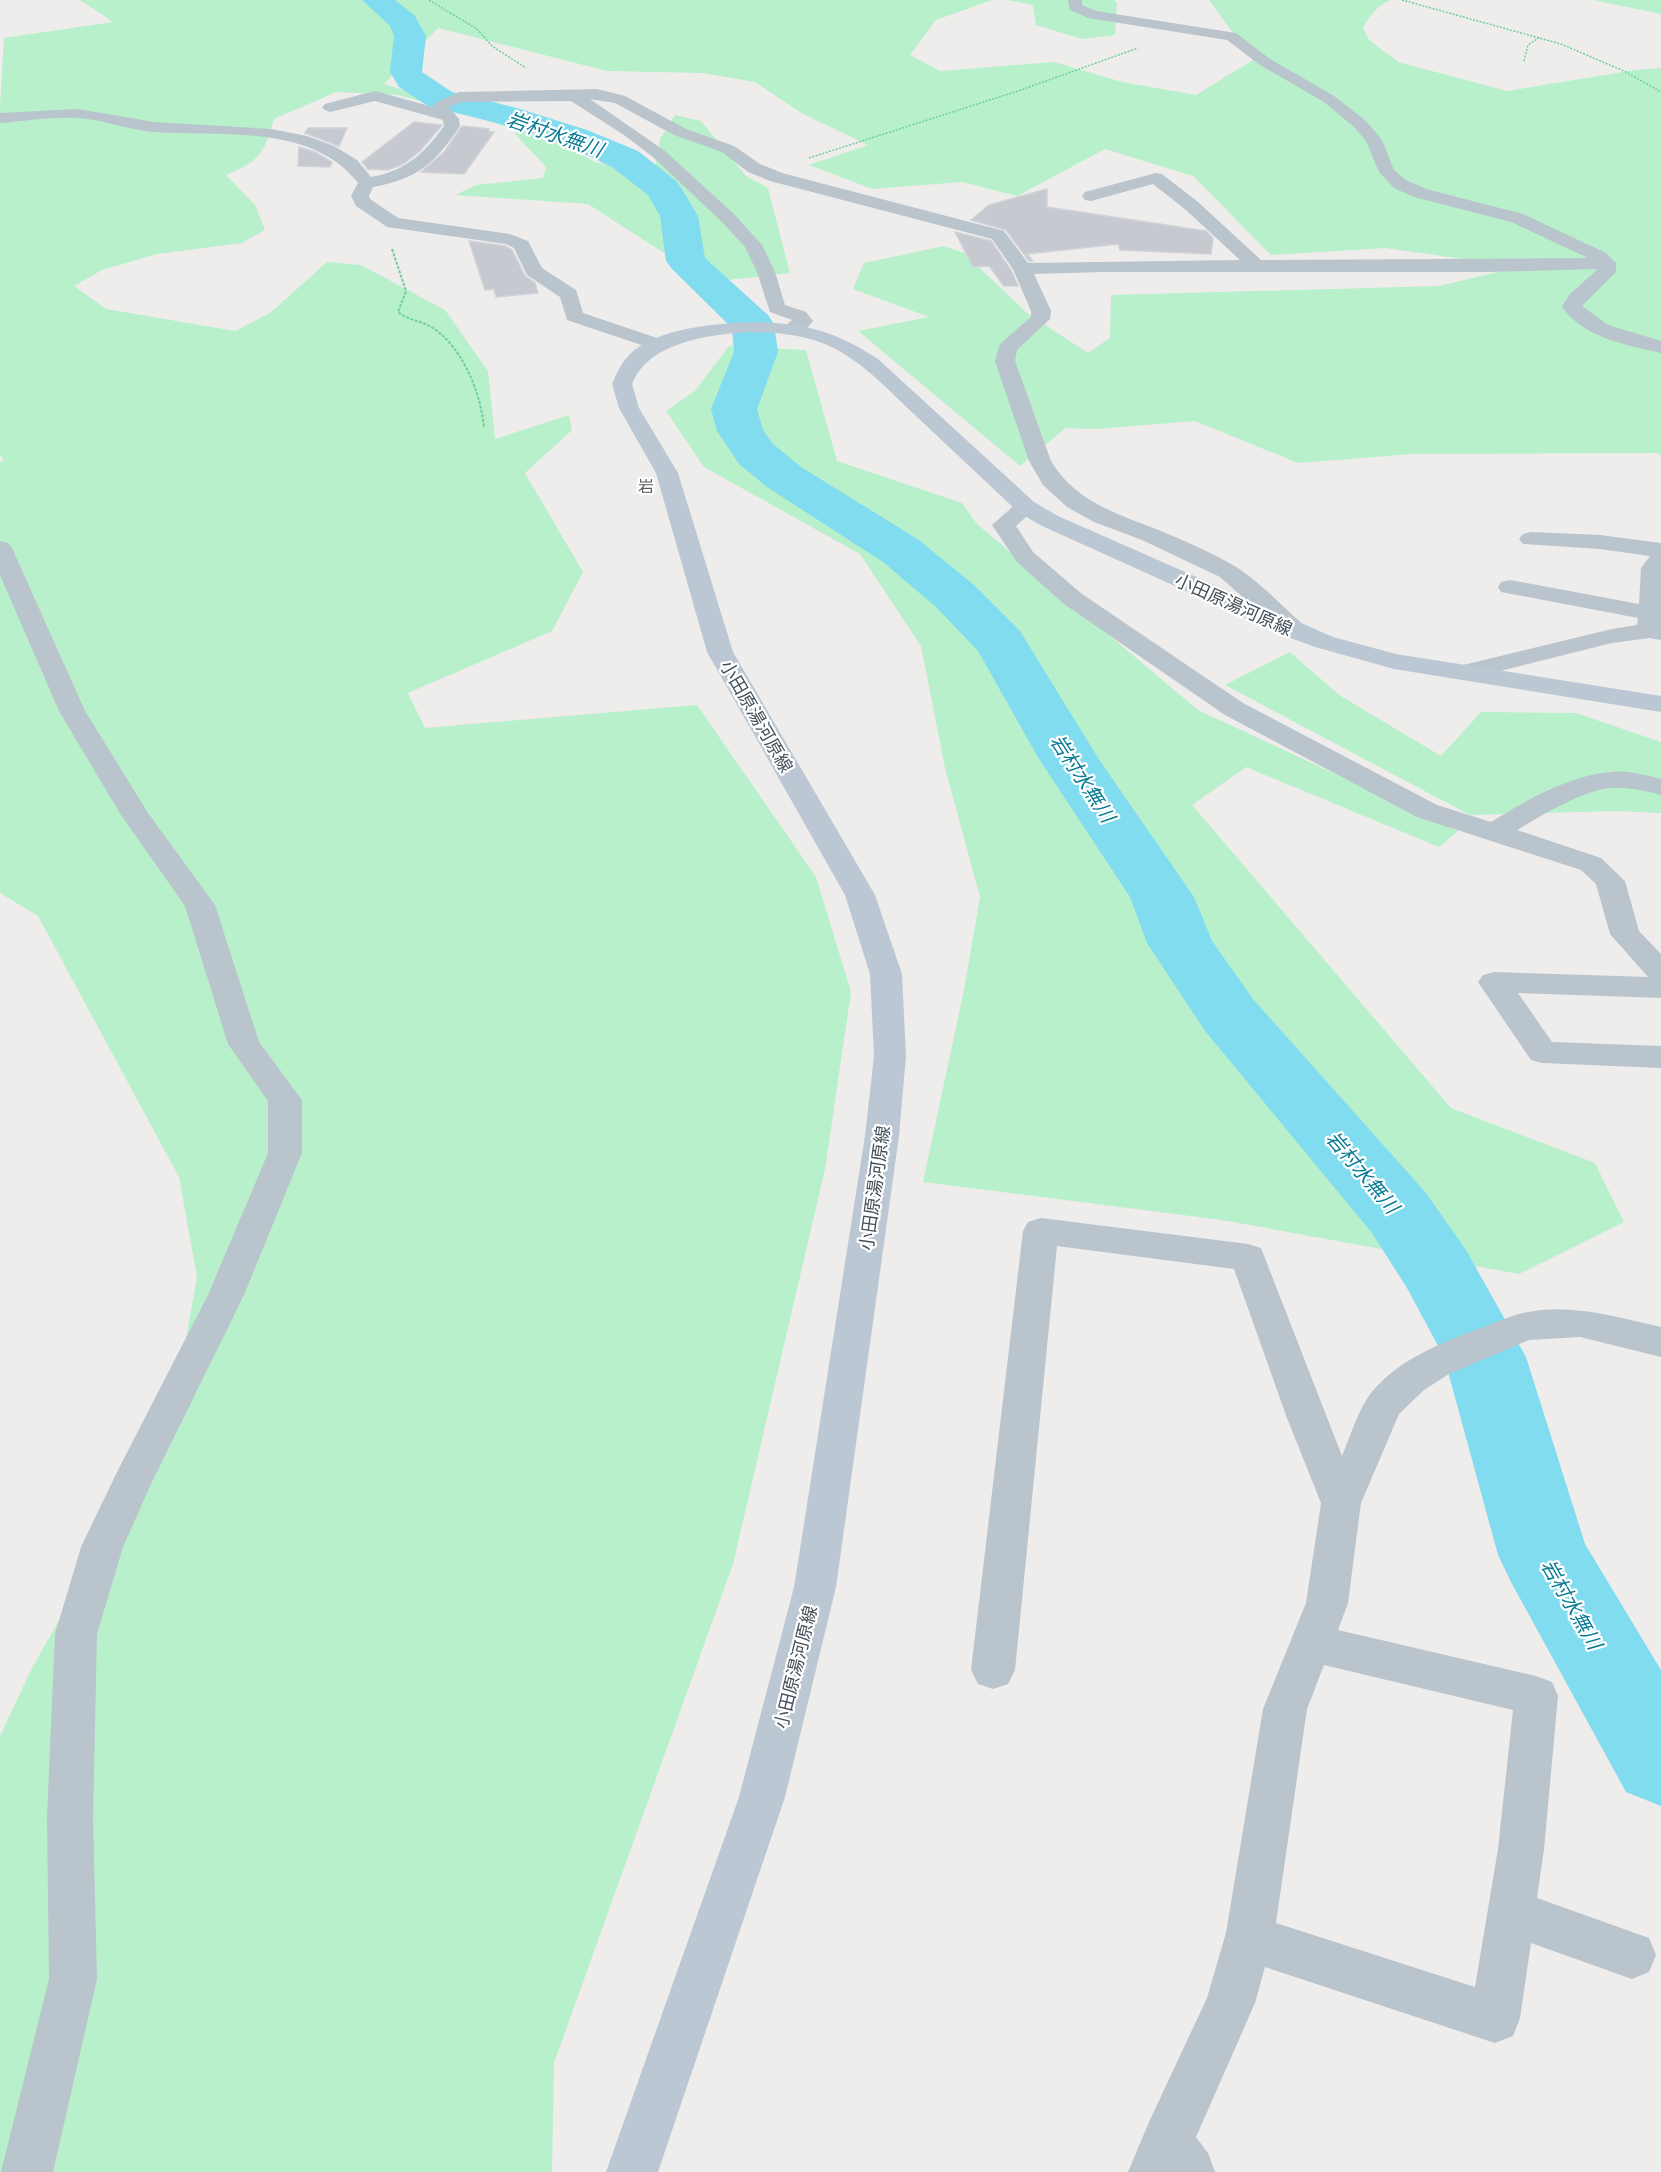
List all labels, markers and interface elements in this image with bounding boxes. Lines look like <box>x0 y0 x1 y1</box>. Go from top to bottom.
water label: 岩村水無川 <box>503 105 609 164</box>
district label: 岩 <box>638 475 654 497</box>
street label: 小田原湯河原線 <box>1172 567 1296 641</box>
street label: 小田原湯河原線 <box>715 655 799 777</box>
water label: 岩村水無川 <box>1044 729 1123 829</box>
street label: 小田原湯河原線 <box>853 1124 895 1252</box>
water label: 岩村水無川 <box>1321 1125 1407 1221</box>
water label: 岩村水無川 <box>1535 1554 1610 1656</box>
street label: 小田原湯河原線 <box>768 1603 822 1731</box>

